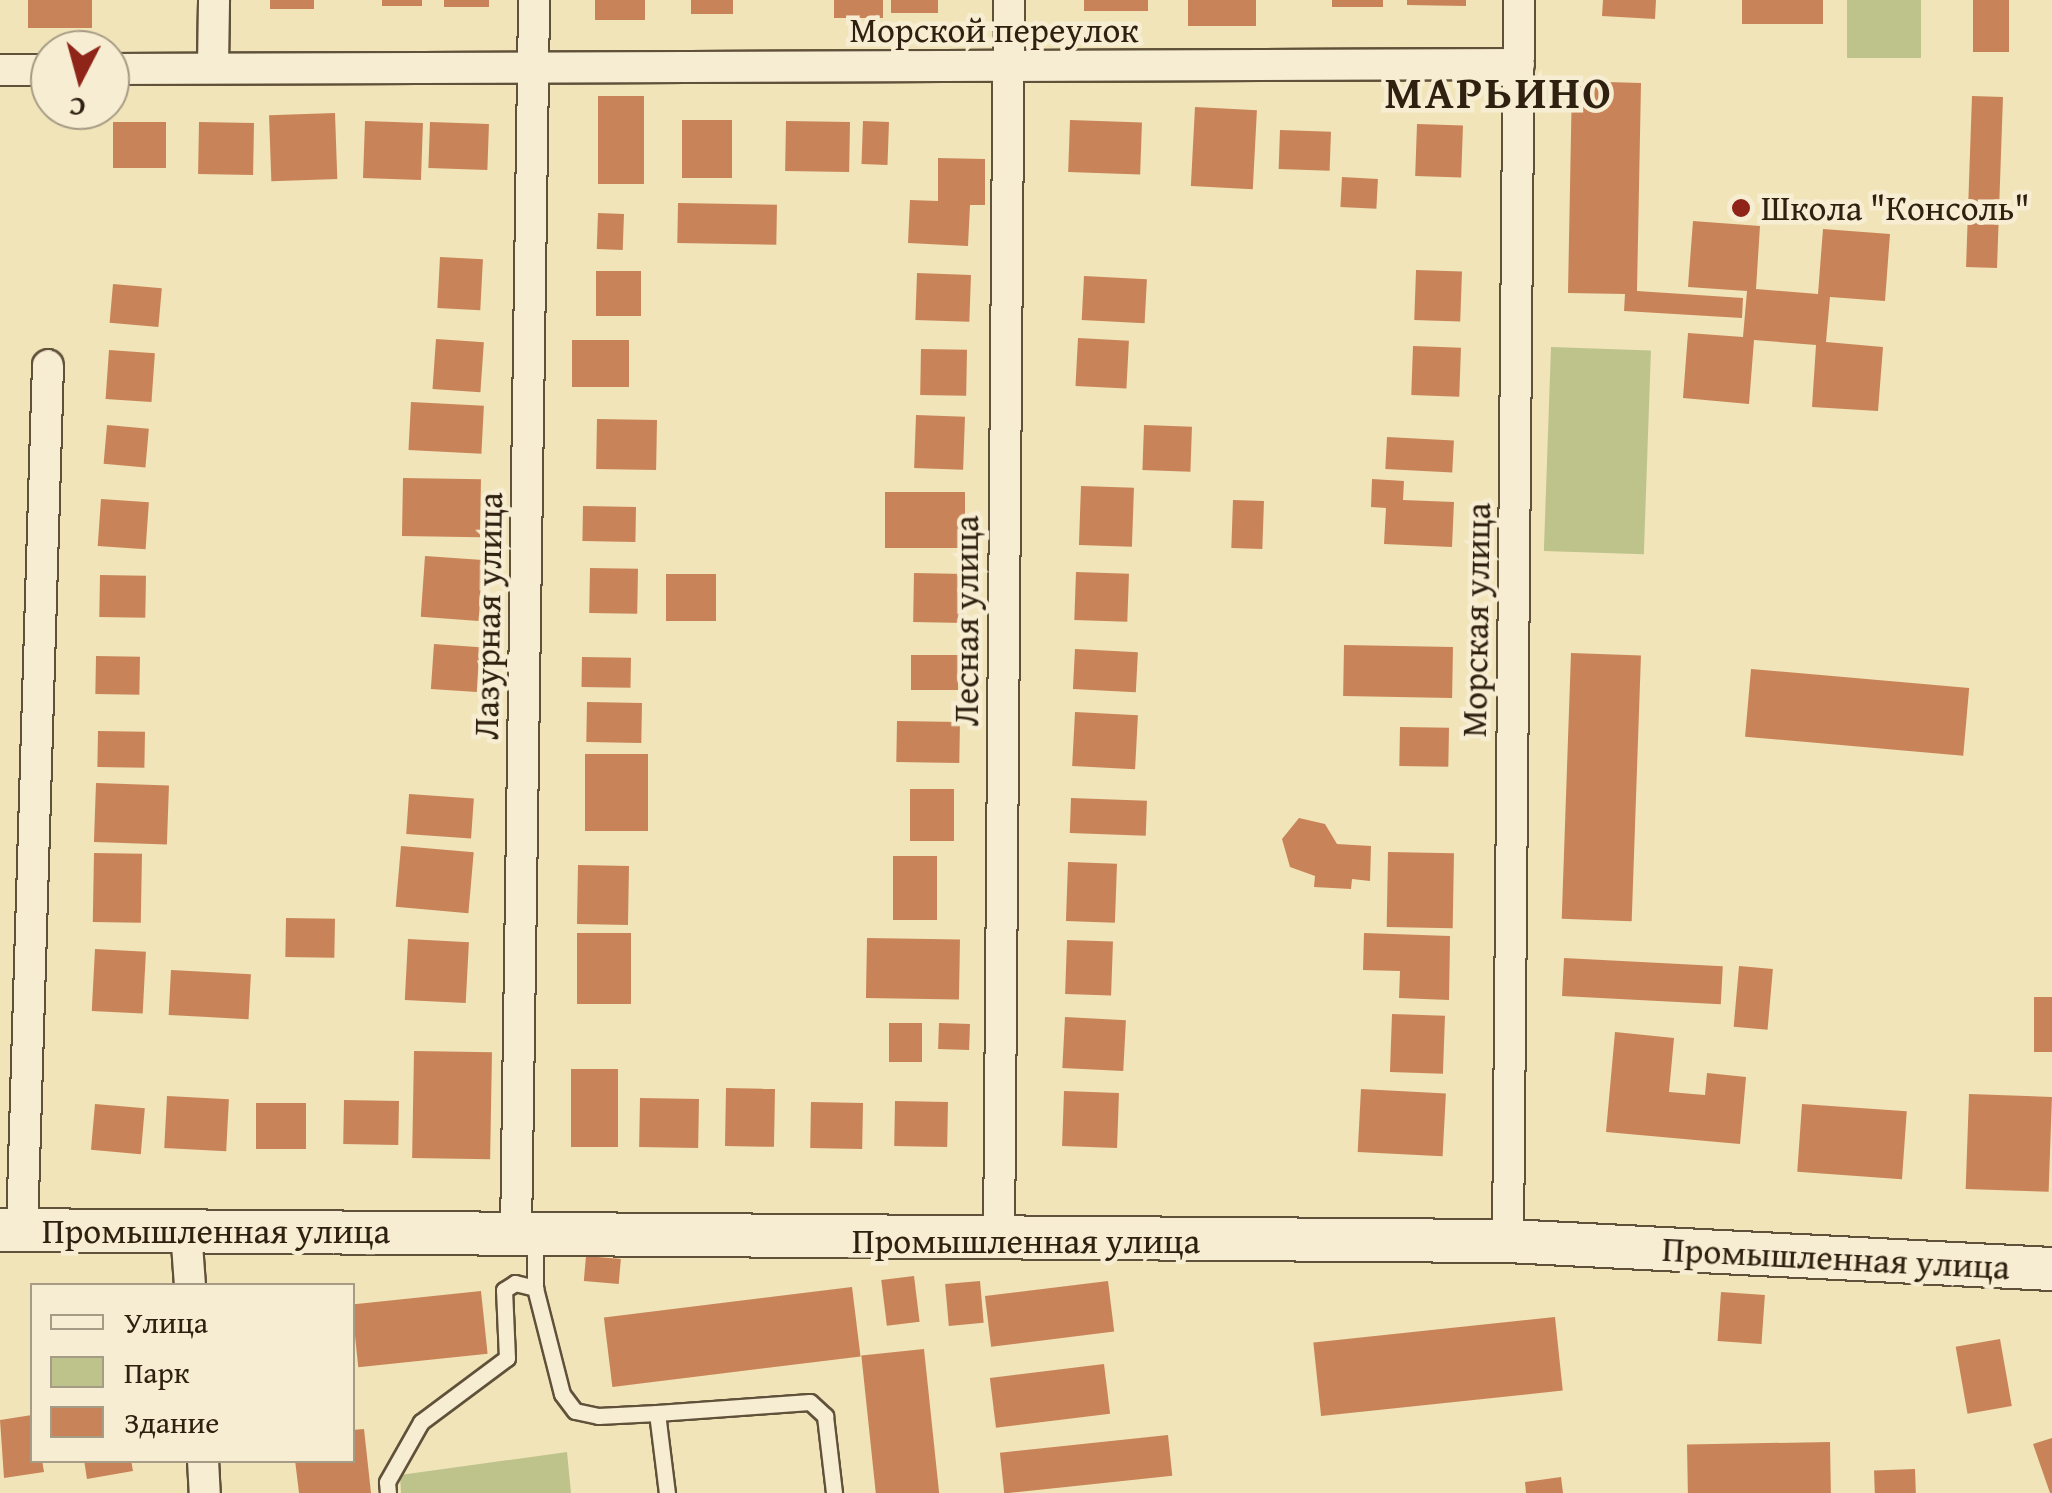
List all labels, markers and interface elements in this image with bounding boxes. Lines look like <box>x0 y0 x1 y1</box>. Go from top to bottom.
street label: Морской переулок <box>849 9 1139 51</box>
north arrow <box>30 30 130 130</box>
district label: МАРЬИНО <box>1385 65 1613 119</box>
text: С <box>67 87 87 130</box>
place label: Школа "Консоль" <box>1761 187 2030 229</box>
marker: Школа "Консоль" <box>1730 197 1752 219</box>
street label: Лазурная улица <box>465 492 511 740</box>
street label: Морская улица <box>1453 502 1499 738</box>
street label: Лесная улица <box>945 515 987 727</box>
street label: Промышленная улица <box>42 1210 390 1252</box>
street label: Промышленная улица <box>852 1220 1200 1262</box>
street label: Промышленная улица <box>1661 1228 2011 1288</box>
legend <box>30 1283 355 1463</box>
text: Улица <box>124 1300 208 1344</box>
text: Парк <box>124 1350 190 1394</box>
text: Здание <box>124 1400 219 1444</box>

